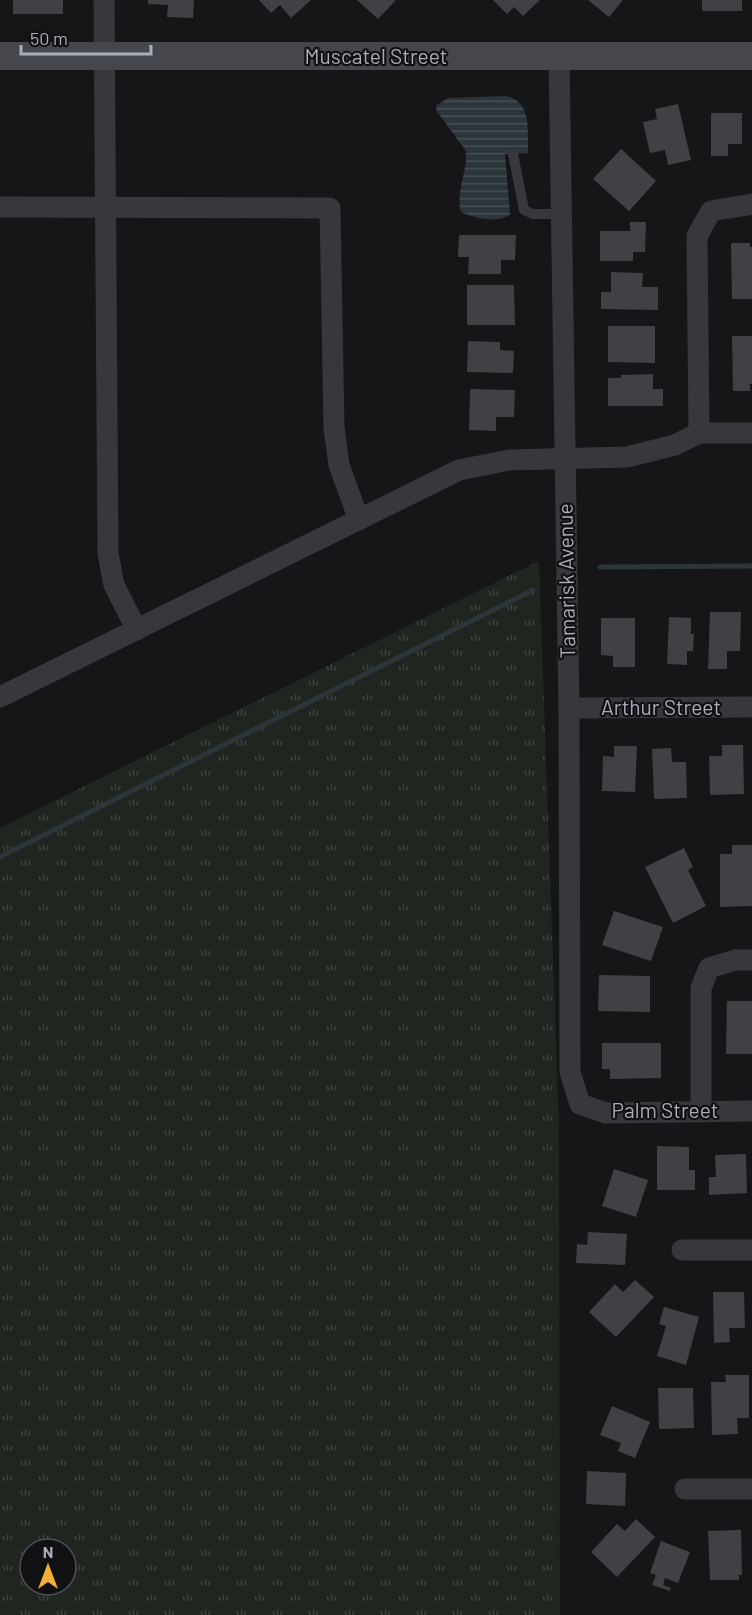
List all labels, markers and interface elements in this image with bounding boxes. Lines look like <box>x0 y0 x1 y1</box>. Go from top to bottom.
scale bar <box>21 18 152 56</box>
text: 50 m <box>30 27 68 49</box>
street label: Muscatel Street <box>305 43 447 68</box>
street label: Tamarisk Avenue <box>552 503 579 659</box>
street label: Arthur Street <box>601 694 721 719</box>
street label: Palm Street <box>612 1097 718 1122</box>
north arrow <box>18 1537 78 1597</box>
text: N <box>43 1542 53 1561</box>

